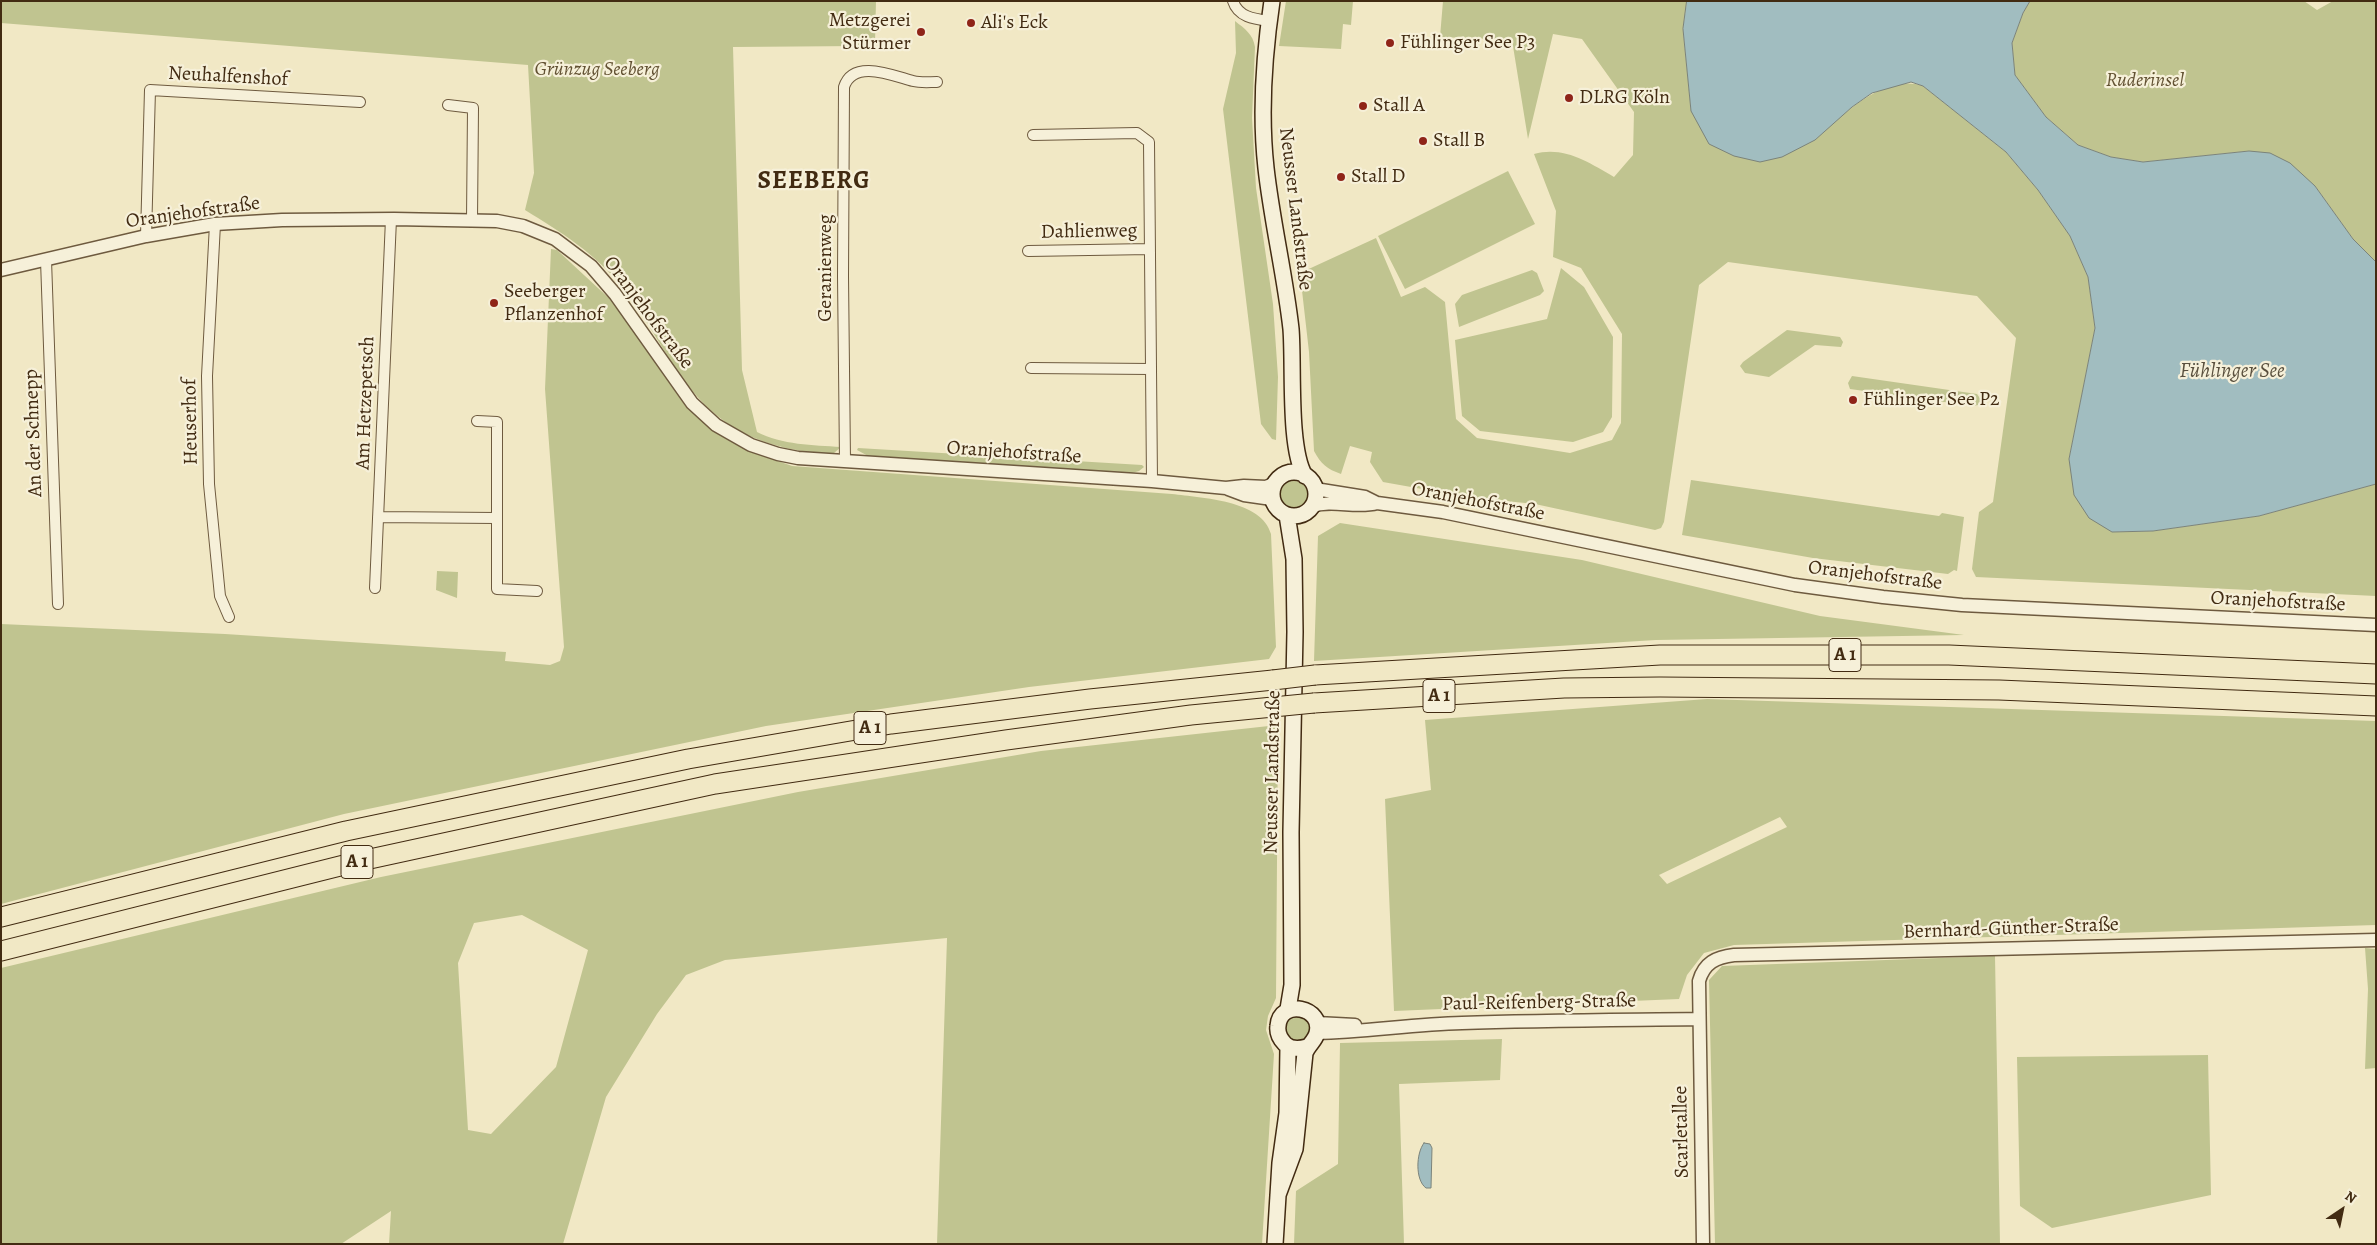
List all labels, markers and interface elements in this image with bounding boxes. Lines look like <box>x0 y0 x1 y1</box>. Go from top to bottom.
place label: Metzgerei Stürmer <box>829 9 911 56</box>
place label: Ali's Eck <box>981 11 1048 35</box>
marker: Ali's Eck <box>965 17 977 29</box>
marker: Metzgerei Stürmer <box>915 26 927 38</box>
place label: Fühlinger See P3 <box>1400 31 1535 55</box>
marker: Fühlinger See P3 <box>1384 37 1396 49</box>
park label: Grünzug Seeberg <box>534 58 660 82</box>
street label: Neuhalfenshof <box>167 62 289 92</box>
park label: Ruderinsel <box>2106 69 2184 93</box>
place label: DLRG Köln <box>1579 86 1670 110</box>
marker: DLRG Köln <box>1563 92 1575 104</box>
place label: Stall A <box>1373 94 1425 118</box>
marker: Stall A <box>1357 100 1369 112</box>
street label: Neusser Landstraße <box>1273 126 1317 292</box>
place label: Stall B <box>1433 129 1485 153</box>
marker: Stall B <box>1417 135 1429 147</box>
place label: Stall D <box>1351 165 1405 189</box>
district label: SEEBERG <box>757 167 871 197</box>
marker: Stall D <box>1335 171 1347 183</box>
street label: Oranjehofstraße <box>124 192 262 234</box>
street label: Geranienweg <box>814 214 838 322</box>
street label: Dahlienweg <box>1040 219 1138 245</box>
street label: Oranjehofstraße <box>598 252 698 374</box>
place label: Seeberger Pflanzenhof <box>504 280 603 327</box>
marker: Seeberger Pflanzenhof <box>488 297 500 309</box>
street label: Am Hetzepetsch <box>352 336 380 470</box>
water label: Fühlinger See <box>2179 359 2285 385</box>
street label: An der Schnepp <box>20 369 48 497</box>
street label: Heuserhof <box>178 379 204 465</box>
place label: Fühlinger See P2 <box>1863 388 1999 412</box>
marker: Fühlinger See P2 <box>1847 394 1859 406</box>
street label: Oranjehofstraße <box>946 436 1082 470</box>
street label: Oranjehofstraße <box>1409 477 1547 527</box>
street label: Oranjehofstraße <box>1807 556 1943 596</box>
street label: Oranjehofstraße <box>2210 586 2346 618</box>
road number: A 1 <box>1829 638 1861 672</box>
road number: A 1 <box>1423 679 1455 712</box>
street label: Neusser Landstraße <box>1260 690 1286 854</box>
road number: A 1 <box>854 711 886 744</box>
road number: A 1 <box>341 846 373 879</box>
street label: Bernhard-Günther-Straße <box>1903 913 2119 945</box>
street label: Paul-Reifenberg-Straße <box>1442 989 1636 1017</box>
street label: Scarletallee <box>1669 1085 1695 1179</box>
north arrow <box>2317 1185 2367 1235</box>
text: N <box>2341 1186 2360 1208</box>

